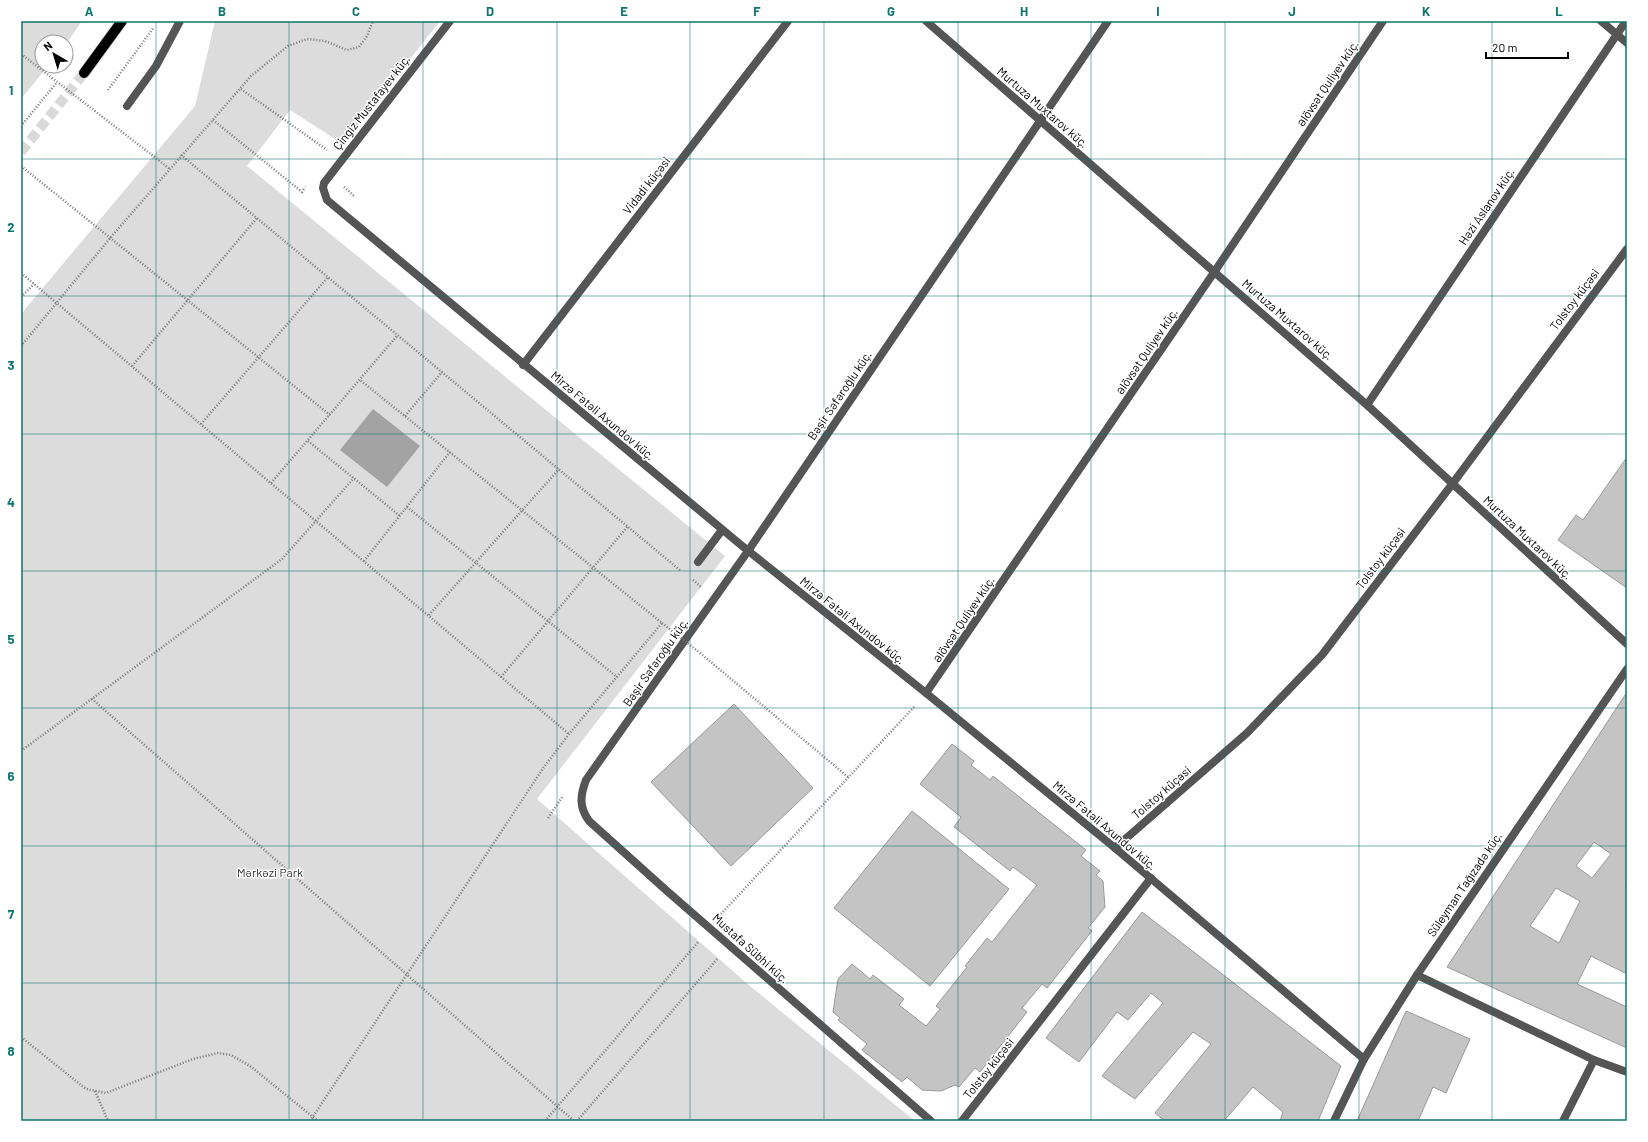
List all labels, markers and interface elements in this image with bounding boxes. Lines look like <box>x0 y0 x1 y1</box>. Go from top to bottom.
text: A <box>85 3 94 19</box>
text: B <box>218 3 226 19</box>
text: C <box>352 3 360 19</box>
text: D <box>486 3 494 19</box>
text: E <box>620 3 628 19</box>
text: F <box>753 3 761 19</box>
text: G <box>887 3 895 19</box>
text: H <box>1020 3 1028 19</box>
text: I <box>1156 3 1160 19</box>
text: J <box>1288 3 1296 19</box>
text: K <box>1422 3 1430 19</box>
text: L <box>1555 3 1563 19</box>
north arrow <box>34 34 74 74</box>
scale bar <box>1486 34 1568 60</box>
street label: Əlövsət Quliyev küç. <box>1293 37 1361 129</box>
text: N <box>41 38 54 53</box>
text: 20 m <box>1492 40 1518 54</box>
street label: Çingiz Mustafayev küç. <box>330 52 412 152</box>
street label: Murtuza Muxtarov küç. <box>995 64 1091 150</box>
text: 1 <box>9 82 13 98</box>
street label: Vidadi küçəsi <box>619 154 673 216</box>
street label: Həzi Aslanov küç. <box>1455 165 1517 247</box>
text: 2 <box>7 219 15 235</box>
street label: Tolstoy küçəsi <box>1546 265 1602 333</box>
street label: Murtuza Muxtarov küç. <box>1240 276 1336 362</box>
street label: Əlövsət Quliyev küç. <box>1112 305 1180 397</box>
street label: Bəşir Səfəroğlu küç. <box>804 348 874 442</box>
text: 3 <box>7 357 15 373</box>
street label: Mirzə Fətəli Axundov küç. <box>548 368 658 462</box>
street label: Murtuza Muxtarov küç. <box>1481 492 1575 582</box>
text: 4 <box>7 494 15 510</box>
street label: Tolstoy küçəsi <box>1352 524 1408 592</box>
street label: Mirzə Fətəli Axundov küç. <box>798 573 908 667</box>
street label: Əlövsət Quliyev küç. <box>929 573 997 665</box>
street label: Bəşir Səfəroğlu küç. <box>619 615 691 709</box>
text: 5 <box>7 631 15 647</box>
street label: Tolstoy küçəsi <box>1129 763 1193 821</box>
text: 6 <box>8 768 15 784</box>
street label: Mirzə Fətəli Axundov küç. <box>1050 778 1160 872</box>
street label: Süleyman Tağızadə küç. <box>1424 829 1504 939</box>
park label: Mərkəzi Park <box>237 865 303 879</box>
text: 7 <box>8 906 15 922</box>
street label: Mustafa Sübhi küç. <box>710 910 792 986</box>
street label: Tolstoy küçəsi <box>960 1035 1016 1101</box>
text: 8 <box>7 1043 15 1059</box>

